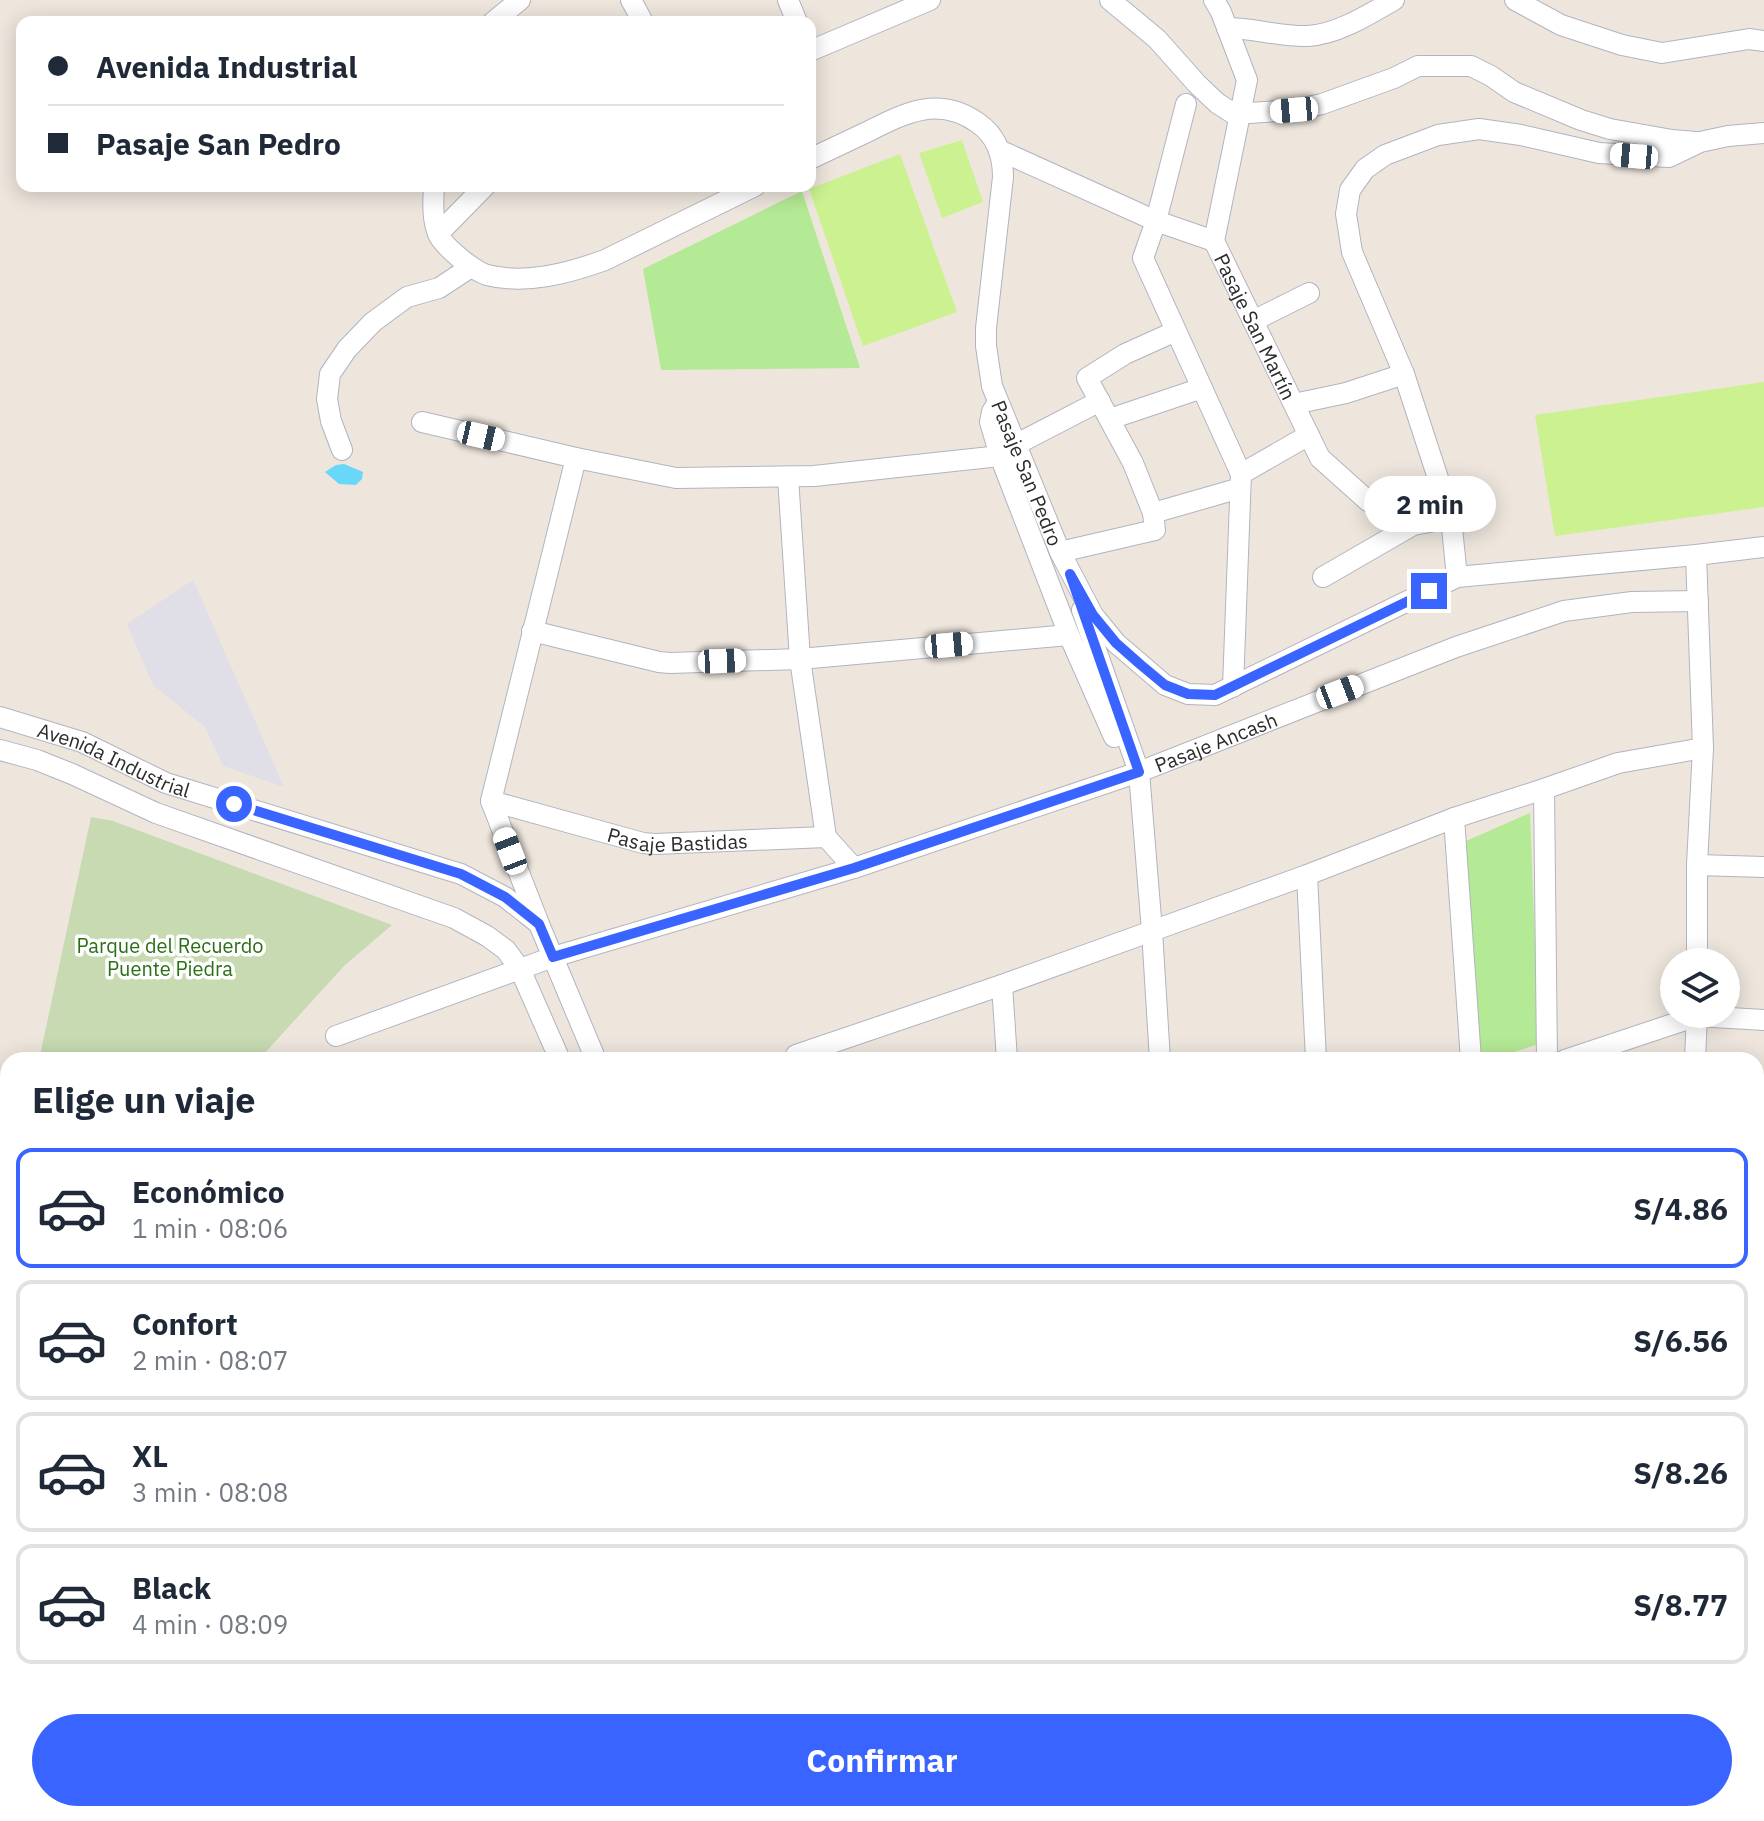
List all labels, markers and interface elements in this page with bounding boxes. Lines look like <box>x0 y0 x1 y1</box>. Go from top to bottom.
text: Avenida Industrial <box>96 47 357 86</box>
car <box>1269 96 1319 124</box>
text: Pasaje San Pedro <box>96 124 341 163</box>
car <box>1609 142 1659 170</box>
street label: Pasaje San Martín <box>1208 249 1303 404</box>
street label: Pasaje San Pedro <box>986 396 1069 550</box>
car <box>455 419 507 453</box>
callout: 2 min <box>1363 475 1495 531</box>
text: 2 min <box>1396 487 1464 521</box>
route end <box>1411 573 1447 609</box>
car <box>924 631 974 659</box>
car <box>698 648 746 674</box>
car <box>1313 672 1367 712</box>
street label: Pasaje Ancash <box>1150 705 1281 778</box>
street label: Avenida Industrial <box>34 716 194 803</box>
route start <box>216 786 252 822</box>
street label: Pasaje Bastidas <box>604 820 748 858</box>
car <box>490 824 530 878</box>
park label: Parque del Recuerdo Puente Piedra <box>76 932 264 982</box>
map controls <box>1660 948 1740 1028</box>
button: layers <box>1660 948 1740 1028</box>
text: Elige un viaje <box>32 1076 256 1123</box>
icon: car <box>36 1172 108 1244</box>
text: Económico <box>132 1172 285 1211</box>
text: S/4.86 <box>1633 1189 1728 1228</box>
text: 1 min · 08:06 <box>132 1211 288 1245</box>
icon: car <box>36 1304 108 1376</box>
text: Confort <box>132 1304 238 1343</box>
text: S/6.56 <box>1633 1321 1728 1360</box>
text: 2 min · 08:07 <box>132 1343 288 1377</box>
icon: car <box>36 1436 108 1508</box>
text: XL <box>132 1436 168 1475</box>
text: S/8.26 <box>1633 1453 1728 1492</box>
text: 3 min · 08:08 <box>132 1475 288 1509</box>
icon: car <box>36 1568 108 1640</box>
text: Black <box>132 1568 211 1607</box>
text: S/8.77 <box>1633 1585 1728 1624</box>
text: 4 min · 08:09 <box>132 1607 288 1641</box>
button: Confirmar <box>32 1714 1732 1806</box>

